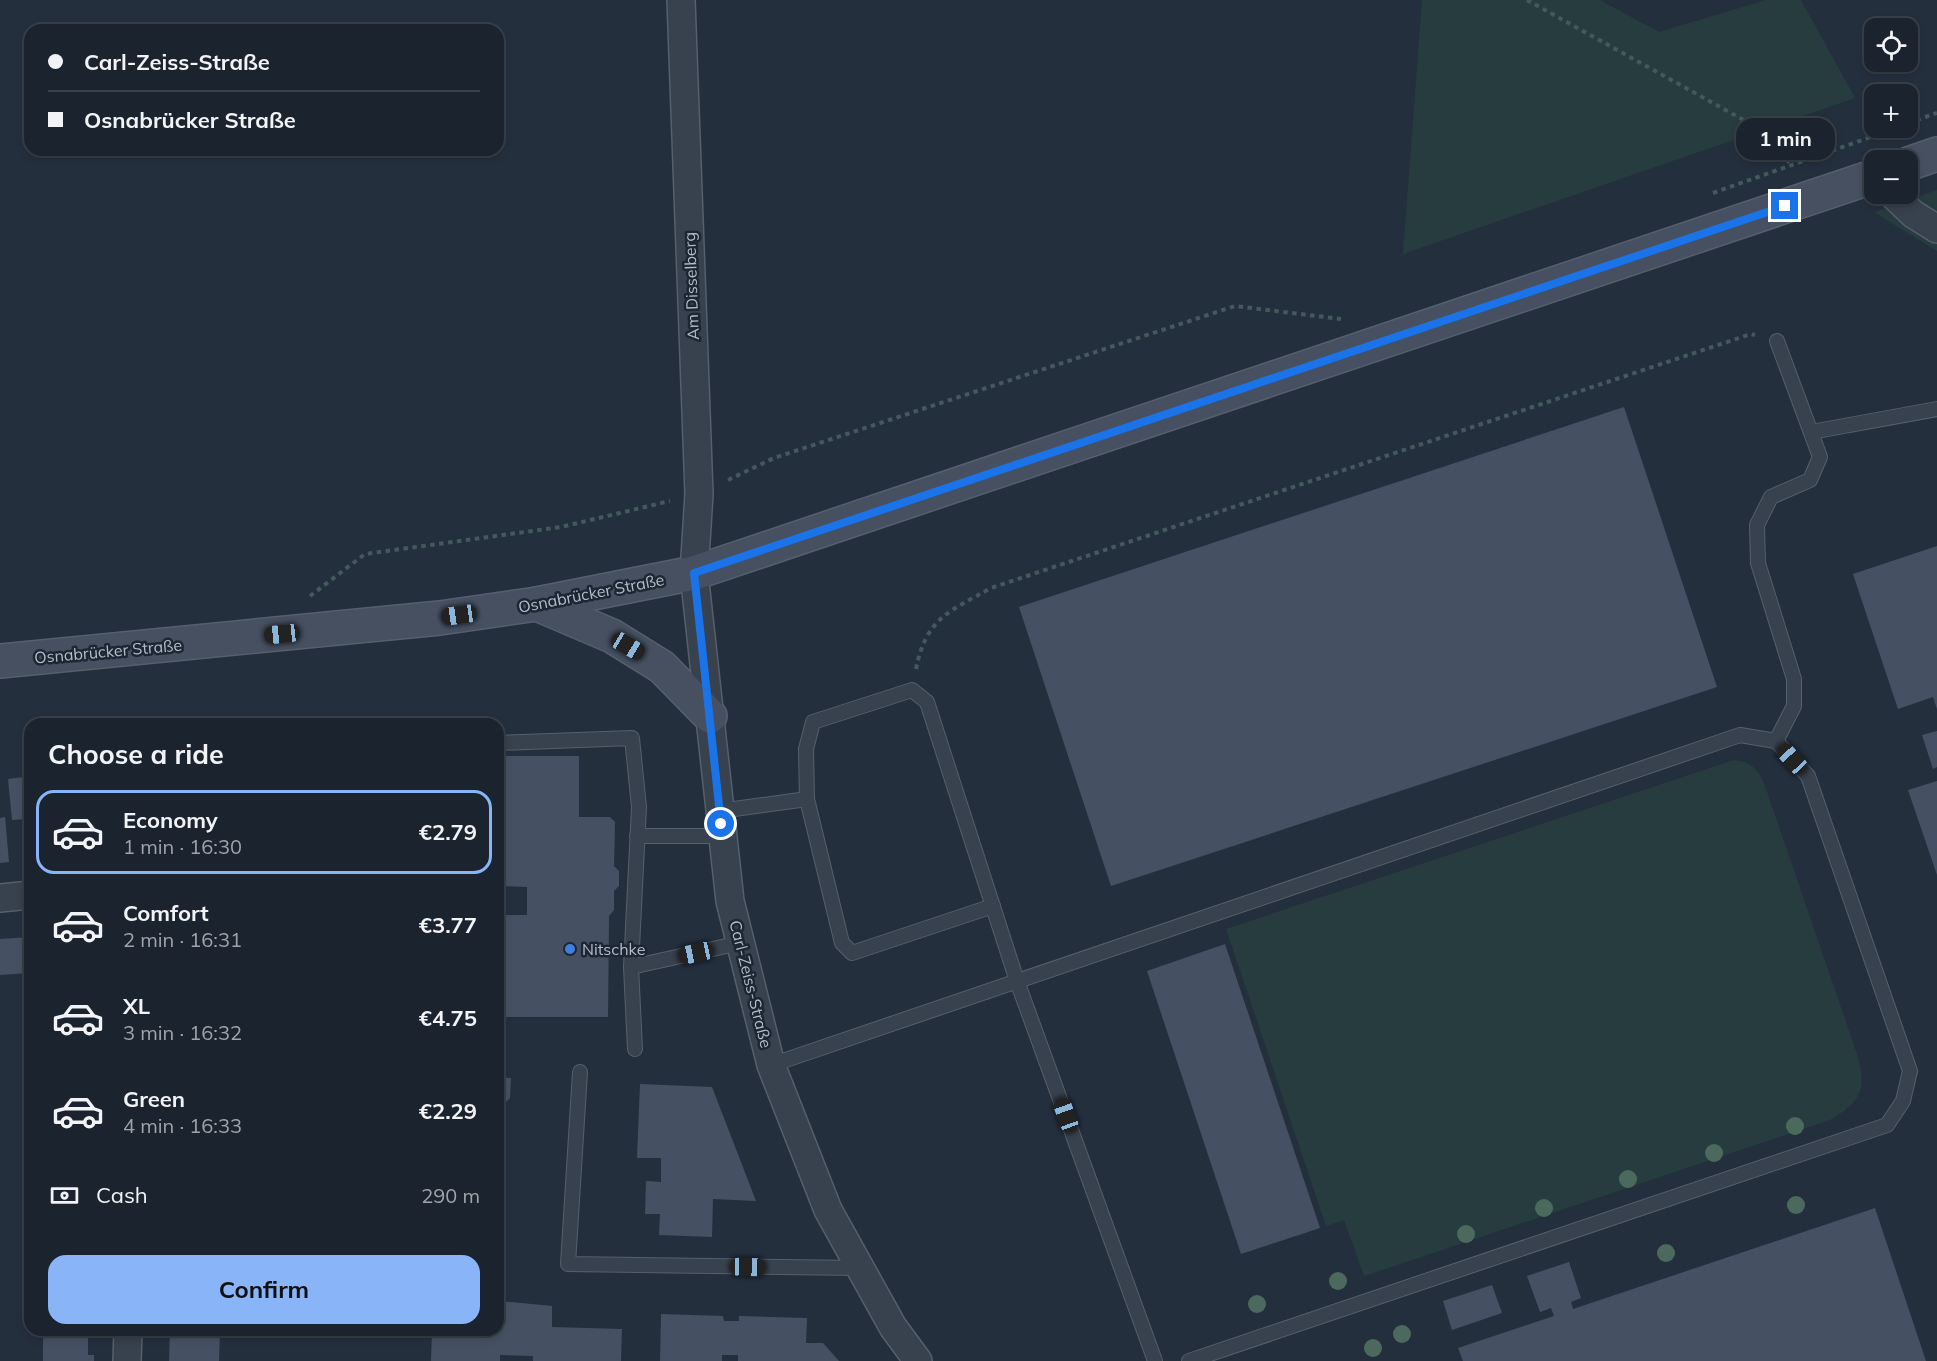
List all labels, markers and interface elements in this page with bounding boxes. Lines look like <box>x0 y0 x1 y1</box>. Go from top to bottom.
map controls <box>1864 18 1918 204</box>
button: locate <box>1864 18 1918 72</box>
text: Carl-Zeiss-Straße <box>84 48 270 76</box>
button: + <box>1864 84 1918 138</box>
text: Osnabrücker Straße <box>84 106 296 134</box>
callout: 1 min <box>1736 119 1834 161</box>
text: 1 min <box>1759 126 1812 151</box>
button: − <box>1864 150 1918 204</box>
route end <box>1771 192 1798 219</box>
street label: Am Disselberg <box>679 232 703 340</box>
street label: Osnabrücker Straße <box>516 569 666 617</box>
car <box>440 604 478 626</box>
car <box>263 623 301 645</box>
car <box>608 629 648 663</box>
street label: Osnabrücker Straße <box>33 635 183 667</box>
text: Choose a ride <box>48 737 224 771</box>
car <box>1773 740 1811 778</box>
icon: car <box>51 805 105 859</box>
text: Economy <box>123 806 218 834</box>
route start <box>707 810 734 837</box>
text: €2.79 <box>419 818 477 846</box>
text: 1 min · 16:30 <box>123 834 242 859</box>
icon: car <box>51 898 105 952</box>
text: Comfort <box>123 899 209 927</box>
text: €3.77 <box>419 911 477 939</box>
street label: Carl-Zeiss-Straße <box>725 918 777 1050</box>
text: 2 min · 16:31 <box>123 927 242 952</box>
place label: Nitschke <box>582 939 645 959</box>
car <box>677 940 715 966</box>
marker: Nitschke <box>563 942 577 956</box>
icon: car <box>51 991 105 1045</box>
text: XL <box>123 992 150 1020</box>
text: €4.75 <box>419 1004 477 1032</box>
text: 3 min · 16:32 <box>123 1020 242 1045</box>
icon: car <box>51 1084 105 1138</box>
text: Green <box>123 1085 185 1113</box>
car <box>1051 1095 1081 1135</box>
text: €2.29 <box>419 1097 477 1125</box>
text: 4 min · 16:33 <box>123 1113 242 1138</box>
icon: cash <box>48 1179 81 1212</box>
text: Cash <box>96 1181 148 1209</box>
text: 290 m <box>421 1183 480 1208</box>
button: Confirm <box>48 1255 480 1324</box>
car <box>730 1258 766 1276</box>

